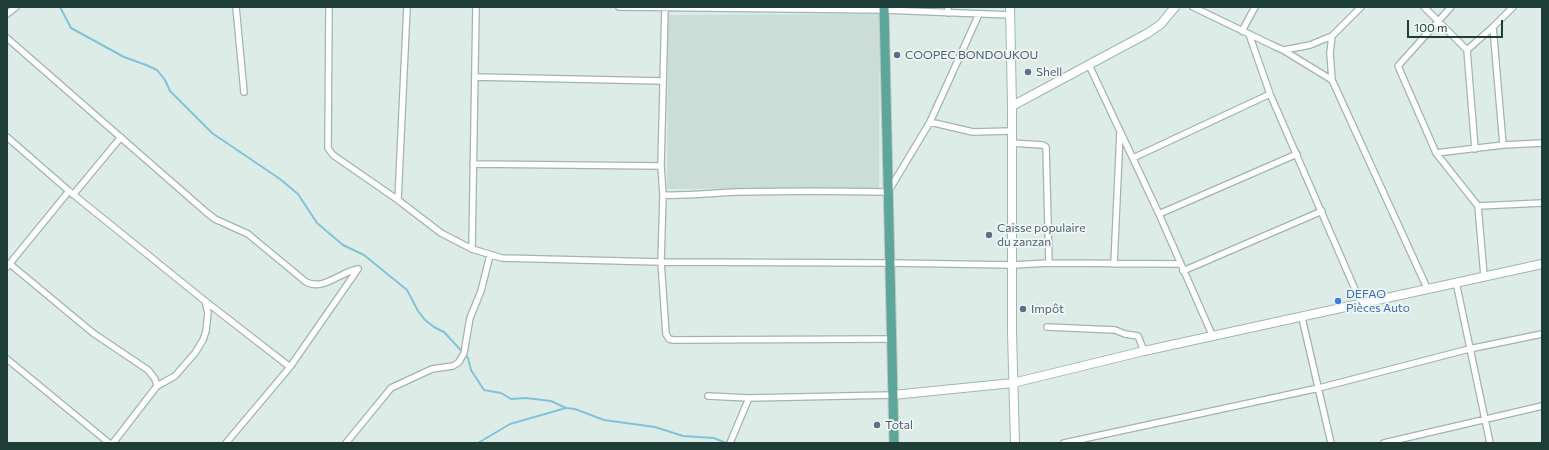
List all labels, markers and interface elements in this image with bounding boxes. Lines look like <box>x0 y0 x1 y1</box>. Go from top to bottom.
scale bar <box>1409 12 1505 38</box>
text: 100 m <box>1414 20 1448 34</box>
place label: COOPEC BONDOUKOU <box>905 48 1038 62</box>
marker: COOPEC BONDOUKOU <box>892 50 902 60</box>
place label: Shell <box>1036 65 1062 79</box>
marker: Shell <box>1023 67 1033 77</box>
place label: Caisse populaire du zanzan <box>997 221 1086 249</box>
marker: Caisse populaire du zanzan <box>984 230 994 240</box>
place label: DEFAO Pièces Auto <box>1346 287 1410 315</box>
marker: DEFAO Pièces Auto <box>1333 296 1343 306</box>
place label: Impôt <box>1031 302 1064 316</box>
marker: Impôt <box>1018 304 1028 314</box>
place label: Total <box>885 418 913 432</box>
marker: Total <box>872 420 882 430</box>

